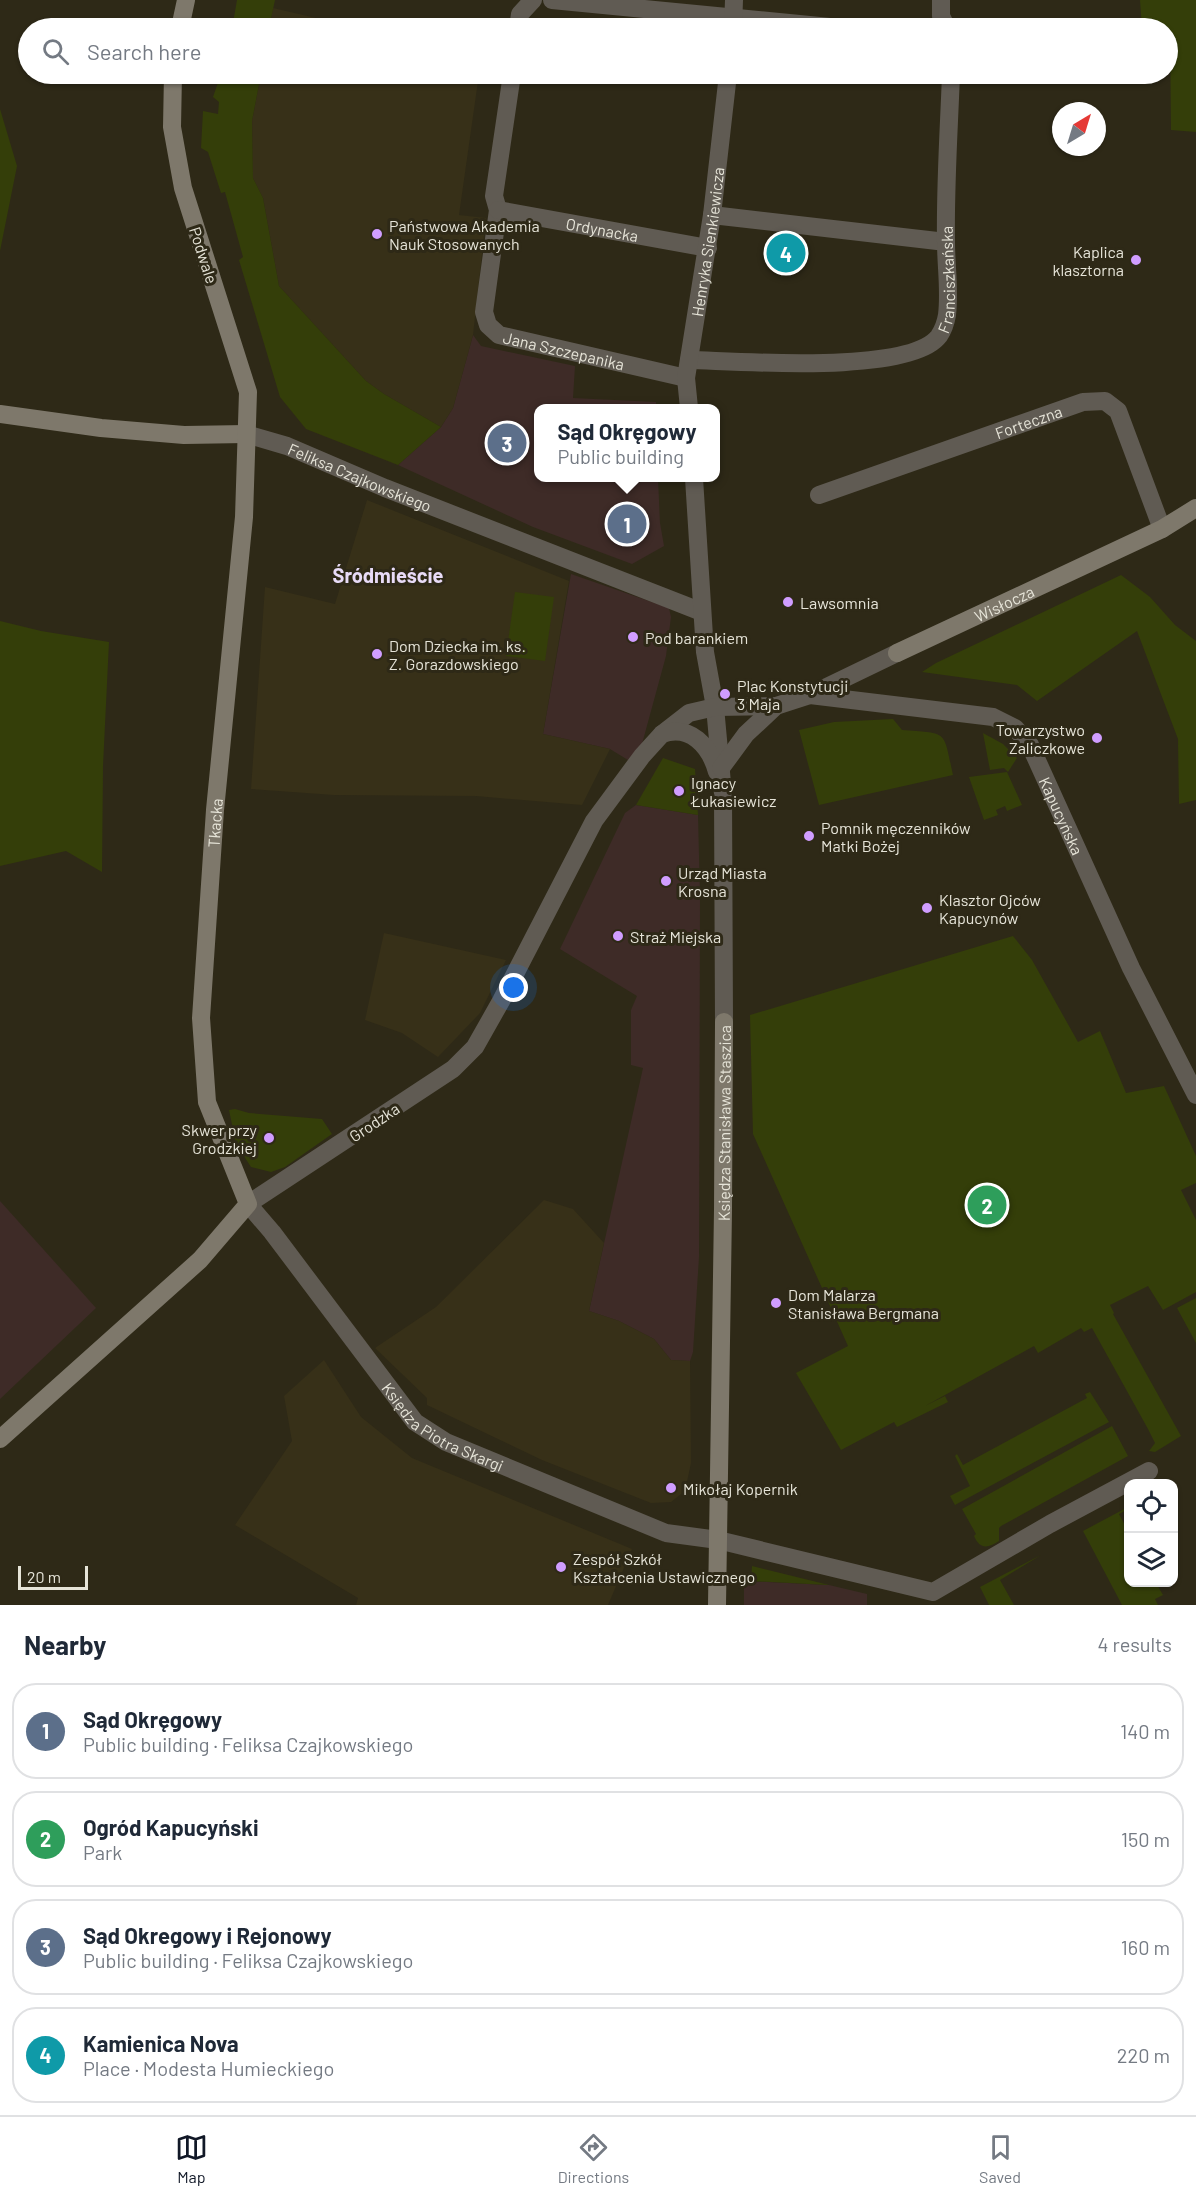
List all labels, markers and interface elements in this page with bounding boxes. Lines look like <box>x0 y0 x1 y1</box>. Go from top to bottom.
search box <box>18 18 1178 84</box>
icon: search <box>39 35 72 68</box>
text: Search here <box>87 38 201 64</box>
north arrow <box>1052 102 1106 156</box>
street label: Henryka Sienkiewicza <box>686 166 727 318</box>
street label: Ordynacka <box>565 213 640 245</box>
place label: Państwowa Akademia Nauk Stosowanych <box>389 216 540 253</box>
street label: Podwale <box>186 224 222 286</box>
street label: Franciszkańska <box>933 226 958 336</box>
marker: Państwowa Akademia Nauk Stosowanych <box>370 227 384 241</box>
pin: 4 <box>766 230 806 276</box>
place label: Kaplica klasztorna <box>1052 242 1124 279</box>
marker: Kaplica klasztorna <box>1129 253 1143 267</box>
street label: Jana Szczepanika <box>502 327 626 373</box>
street label: Forteczna <box>992 401 1064 442</box>
popup <box>534 404 720 482</box>
text: Sąd Okręgowy <box>557 418 697 444</box>
pin: 3 <box>488 420 526 466</box>
street label: Feliksa Czajkowskiego <box>286 438 435 515</box>
text: Public building <box>557 444 684 468</box>
pin: 1 <box>608 502 646 546</box>
district label: Śródmieście <box>332 563 444 587</box>
street label: Wisłocza <box>971 581 1037 625</box>
place label: Lawsomnia <box>800 593 879 612</box>
marker: Lawsomnia <box>781 595 795 609</box>
place label: Pod barankiem <box>645 628 748 647</box>
marker: Pod barankiem <box>626 630 640 644</box>
place label: Dom Dziecka im. ks. Z. Gorazdowskiego <box>389 636 526 673</box>
marker: Dom Dziecka im. ks. Z. Gorazdowskiego <box>370 647 384 661</box>
place label: Plac Konstytucji 3 Maja <box>737 676 848 713</box>
marker: Plac Konstytucji 3 Maja <box>718 687 732 701</box>
place label: Towarzystwo Zaliczkowe <box>996 720 1085 757</box>
marker: Towarzystwo Zaliczkowe <box>1090 731 1104 745</box>
place label: Ignacy Łukasiewicz <box>690 773 776 810</box>
street label: Kapucyńska <box>1036 774 1088 857</box>
marker: Ignacy Łukasiewicz <box>672 784 686 798</box>
street label: Tkacka <box>203 797 226 848</box>
place label: Pomnik męczenników Matki Bożej <box>821 818 971 855</box>
marker: Pomnik męczenników Matki Bożej <box>802 829 816 843</box>
place label: Urząd Miasta Krosna <box>678 863 767 900</box>
marker: Urząd Miasta Krosna <box>659 874 673 888</box>
place label: Klasztor Ojców Kapucynów <box>939 890 1041 927</box>
marker: Klasztor Ojców Kapucynów <box>920 901 934 915</box>
place label: Straż Miejska <box>630 927 721 946</box>
marker: Straż Miejska <box>611 929 625 943</box>
your location <box>499 973 528 1002</box>
street label: Księdza Stanisława Staszica <box>713 1025 733 1221</box>
street label: Grodzka <box>345 1098 403 1146</box>
place label: Skwer przy Grodzkiej <box>182 1120 258 1157</box>
marker: Skwer przy Grodzkiej <box>262 1131 276 1145</box>
pin: 2 <box>968 1182 1006 1228</box>
place label: Dom Malarza Stanisława Bergmana <box>788 1285 939 1322</box>
marker: Dom Malarza Stanisława Bergmana <box>769 1296 783 1310</box>
street label: Księdza Piotra Skargi <box>379 1378 507 1474</box>
place label: Mikołaj Kopernik <box>683 1479 798 1498</box>
map controls <box>1124 1479 1178 1587</box>
button: locate <box>1124 1479 1178 1533</box>
marker: Mikołaj Kopernik <box>664 1481 678 1495</box>
button: layers <box>1124 1533 1178 1587</box>
place label: Zespół Szkół Kształcenia Ustawicznego <box>573 1549 755 1586</box>
marker: Zespół Szkół Kształcenia Ustawicznego <box>554 1560 568 1574</box>
scale bar <box>18 1563 88 1590</box>
text: 20 m <box>27 1567 61 1586</box>
text: Nearby <box>24 1629 106 1660</box>
text: 4 results <box>1097 1632 1172 1656</box>
text: Sąd Okręgowy <box>83 1706 222 1732</box>
text: 1 <box>42 1719 49 1743</box>
text: 140 m <box>1120 1719 1170 1743</box>
text: Public building · Feliksa Czajkowskiego <box>83 1732 413 1756</box>
text: Ogród Kapucyński <box>83 1814 259 1840</box>
text: 2 <box>40 1827 51 1851</box>
text: 150 m <box>1121 1827 1170 1851</box>
text: Park <box>83 1840 122 1864</box>
text: Sąd Okregowy i Rejonowy <box>83 1922 332 1948</box>
text: 3 <box>40 1935 51 1959</box>
text: 160 m <box>1121 1935 1170 1959</box>
text: Public building · Feliksa Czajkowskiego <box>83 1948 413 1972</box>
text: Kamienica Nova <box>83 2030 239 2056</box>
text: 4 <box>39 2043 52 2067</box>
text: 220 m <box>1117 2043 1170 2067</box>
text: Place · Modesta Humieckiego <box>83 2056 334 2080</box>
tab: Map <box>175 2131 208 2186</box>
tab: Directions <box>558 2131 629 2186</box>
tab: Saved <box>979 2131 1021 2186</box>

